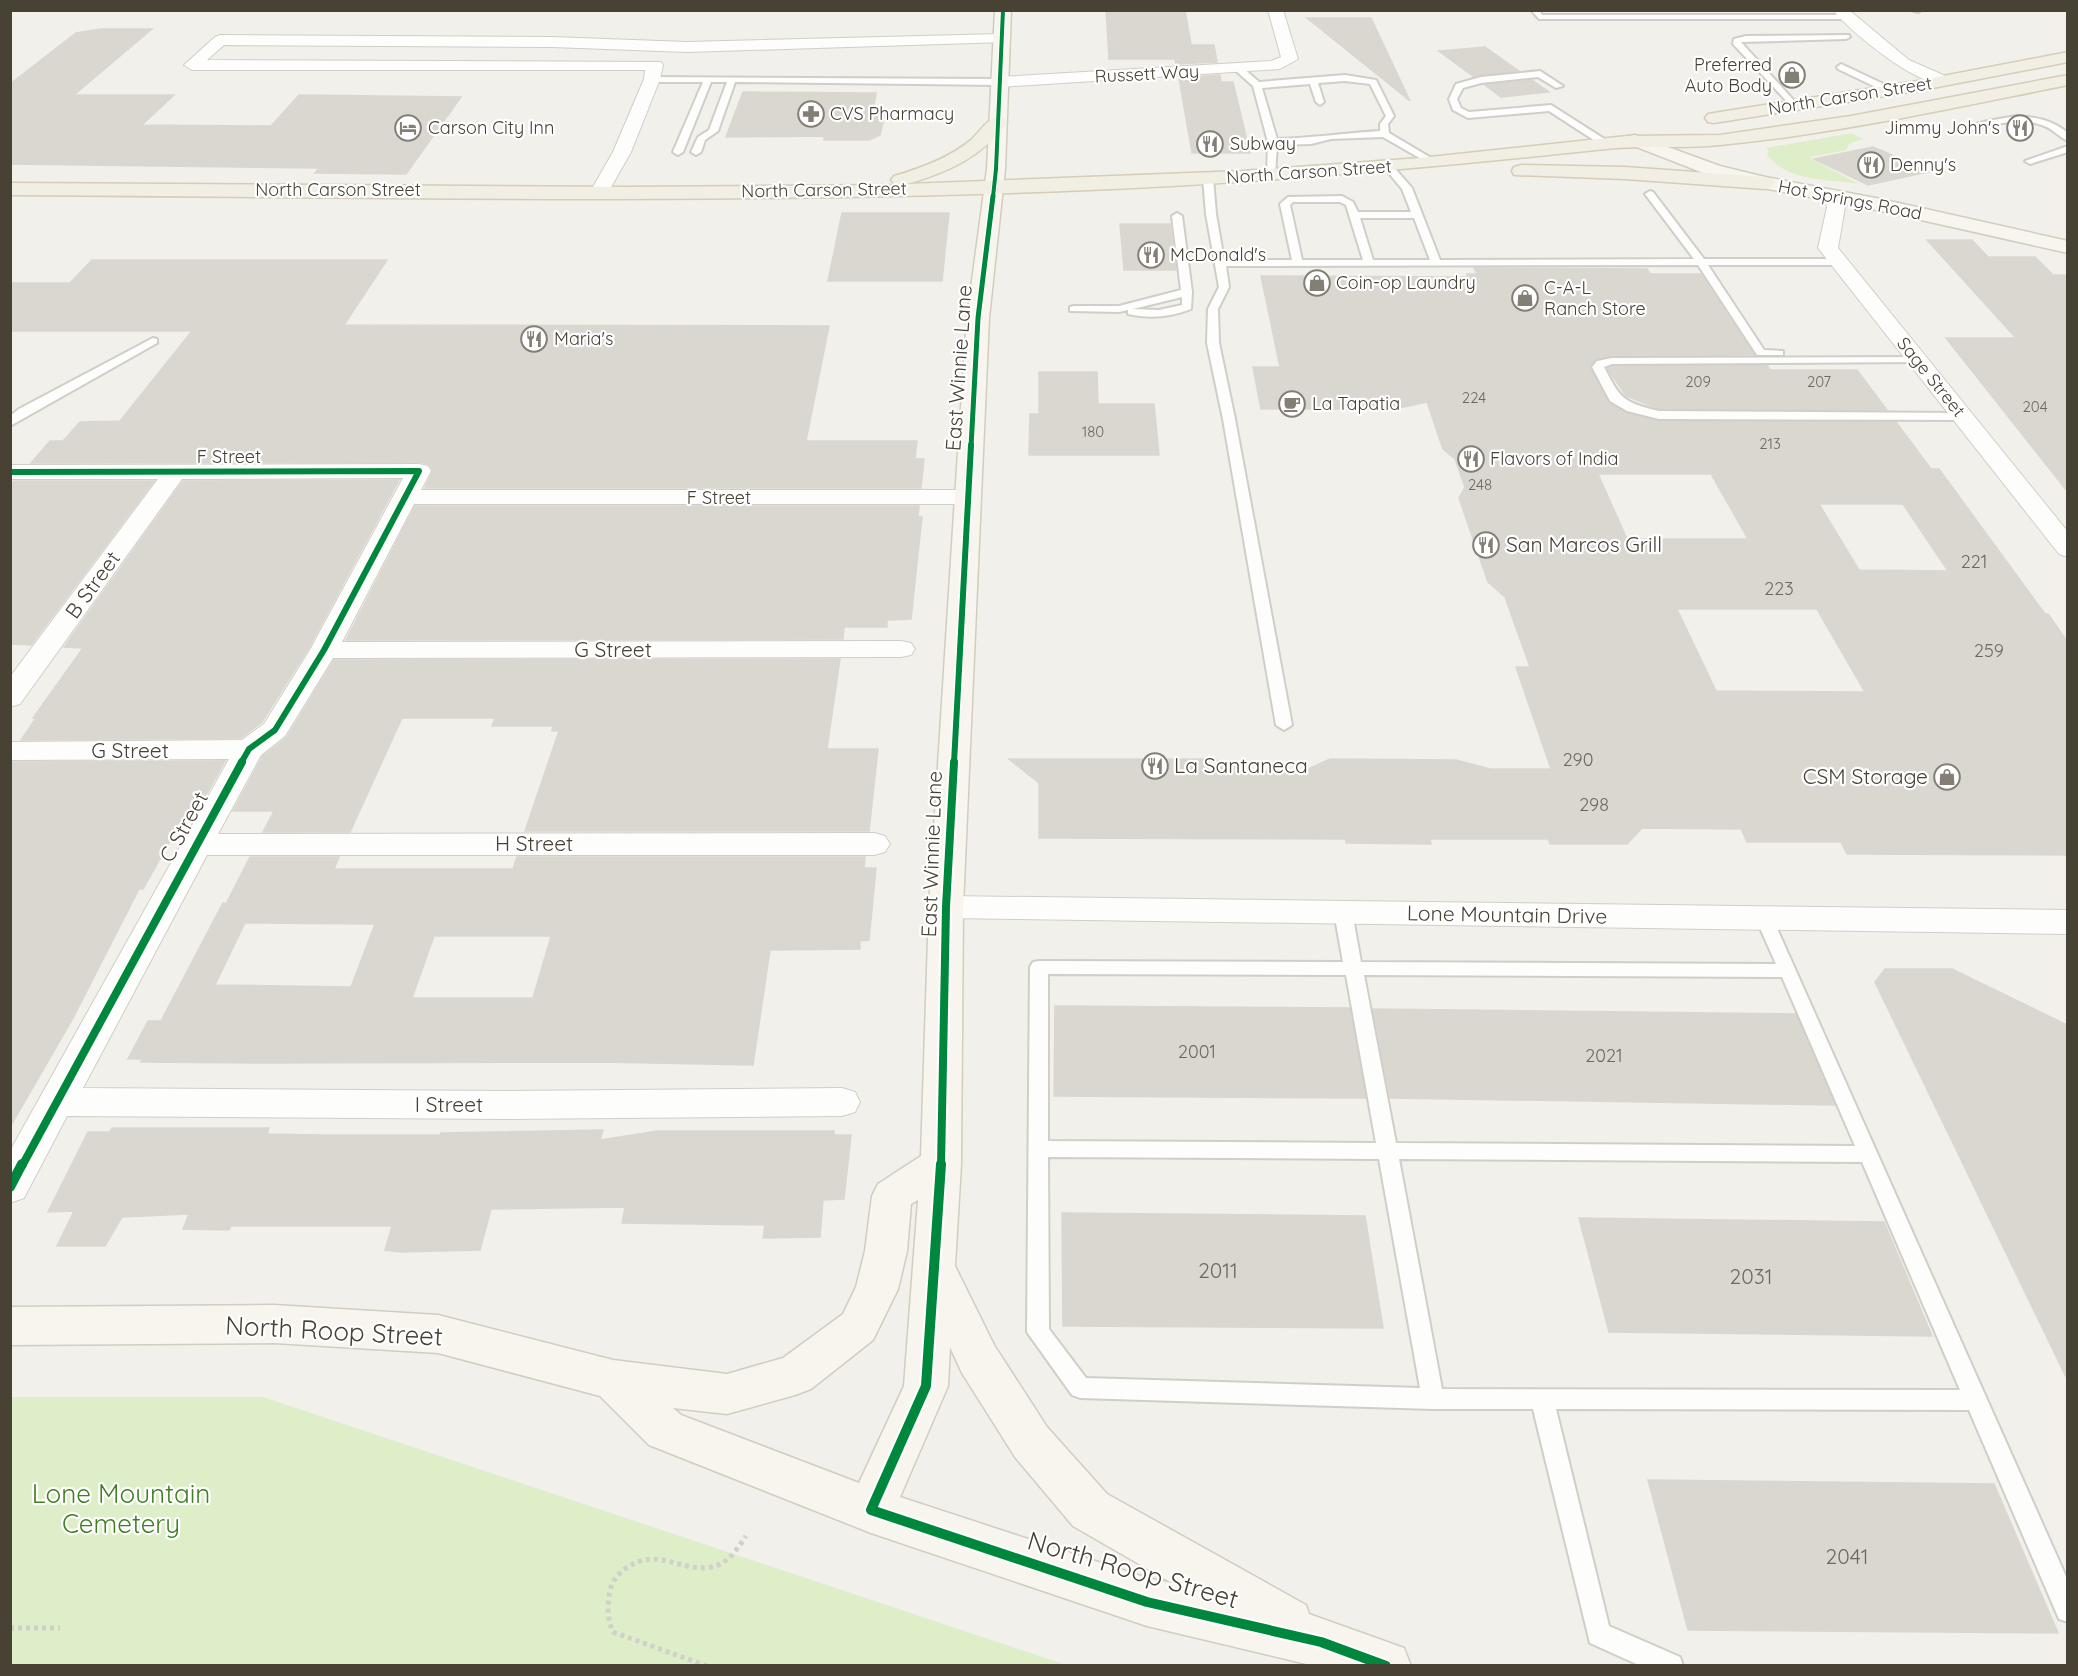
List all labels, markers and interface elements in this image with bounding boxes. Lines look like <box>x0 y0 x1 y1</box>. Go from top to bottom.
place label: Preferred Auto Body <box>1685 53 1772 97</box>
street label: Russett Way <box>1094 59 1200 88</box>
shop icon: Preferred Auto Body <box>1777 60 1807 90</box>
street label: North Carson Street <box>1766 71 1933 120</box>
pharmacy icon: CVS Pharmacy <box>796 99 826 129</box>
place label: CVS Pharmacy <box>830 102 954 125</box>
hotel icon: Carson City Inn <box>393 113 423 143</box>
restaurant icon: Jimmy John's <box>2005 113 2035 143</box>
place label: Carson City Inn <box>428 116 554 139</box>
place label: Jimmy John's <box>1884 116 2000 139</box>
restaurant icon: Subway <box>1195 129 1225 159</box>
place label: Subway <box>1230 132 1296 155</box>
restaurant icon: Denny's <box>1856 150 1886 180</box>
place label: Denny's <box>1890 153 1956 176</box>
street label: North Carson Street <box>1226 154 1392 189</box>
street label: Hot Springs Road <box>1776 174 1924 225</box>
street label: North Carson Street <box>741 177 907 202</box>
street label: North Carson Street <box>255 178 421 201</box>
restaurant icon: McDonald's <box>1136 240 1166 270</box>
place label: McDonald's <box>1170 243 1266 266</box>
shop icon: Coin-op Laundry <box>1302 268 1332 298</box>
place label: Coin-op Laundry <box>1336 271 1476 294</box>
place label: C-A-L Ranch Store <box>1544 276 1646 320</box>
shop icon: C-A-L Ranch Store <box>1510 283 1540 313</box>
street label: East Winnie Lane <box>939 284 977 452</box>
restaurant icon: Maria's <box>519 324 549 354</box>
place label: Maria's <box>554 327 613 350</box>
street label: Sage Street <box>1892 332 1971 421</box>
house number: 209 <box>1685 372 1711 391</box>
house number: 207 <box>1807 372 1831 391</box>
house number: 224 <box>1462 388 1486 407</box>
cafe icon: La Tapatia <box>1277 389 1307 419</box>
place label: La Tapatia <box>1312 392 1400 415</box>
house number: 204 <box>2022 397 2048 416</box>
house number: 180 <box>1082 422 1104 441</box>
house number: 213 <box>1759 434 1781 453</box>
restaurant icon: Flavors of India <box>1456 444 1486 474</box>
street label: F Street <box>197 445 261 468</box>
place label: Flavors of India <box>1490 447 1618 470</box>
house number: 248 <box>1468 475 1492 494</box>
street label: F Street <box>687 486 751 509</box>
restaurant icon: San Marcos Grill <box>1471 530 1501 560</box>
place label: San Marcos Grill <box>1506 531 1662 557</box>
street label: B Street <box>59 546 125 623</box>
house number: 221 <box>1961 550 1987 573</box>
house number: 223 <box>1764 577 1794 600</box>
street label: G Street <box>574 636 652 662</box>
house number: 259 <box>1974 639 2004 662</box>
street label: G Street <box>91 737 169 763</box>
house number: 290 <box>1563 748 1593 771</box>
restaurant icon: La Santaneca <box>1140 751 1170 781</box>
place label: La Santaneca <box>1174 752 1308 778</box>
shop icon: CSM Storage <box>1932 762 1962 792</box>
place label: CSM Storage <box>1803 763 1928 789</box>
street label: East Winnie Lane <box>915 770 947 938</box>
street label: C Street <box>153 787 213 866</box>
house number: 298 <box>1579 793 1609 816</box>
street label: H Street <box>495 830 573 856</box>
street label: Lone Mountain Drive <box>1407 899 1607 929</box>
house number: 2001 <box>1178 1040 1216 1063</box>
house number: 2021 <box>1585 1044 1623 1067</box>
street label: I Street <box>415 1091 483 1117</box>
house number: 2011 <box>1198 1257 1238 1283</box>
house number: 2031 <box>1730 1263 1772 1289</box>
street label: North Roop Street <box>224 1308 444 1353</box>
park label: Lone Mountain Cemetery <box>32 1477 210 1540</box>
street label: North Roop Street <box>1024 1524 1242 1615</box>
house number: 2041 <box>1826 1543 1868 1569</box>

